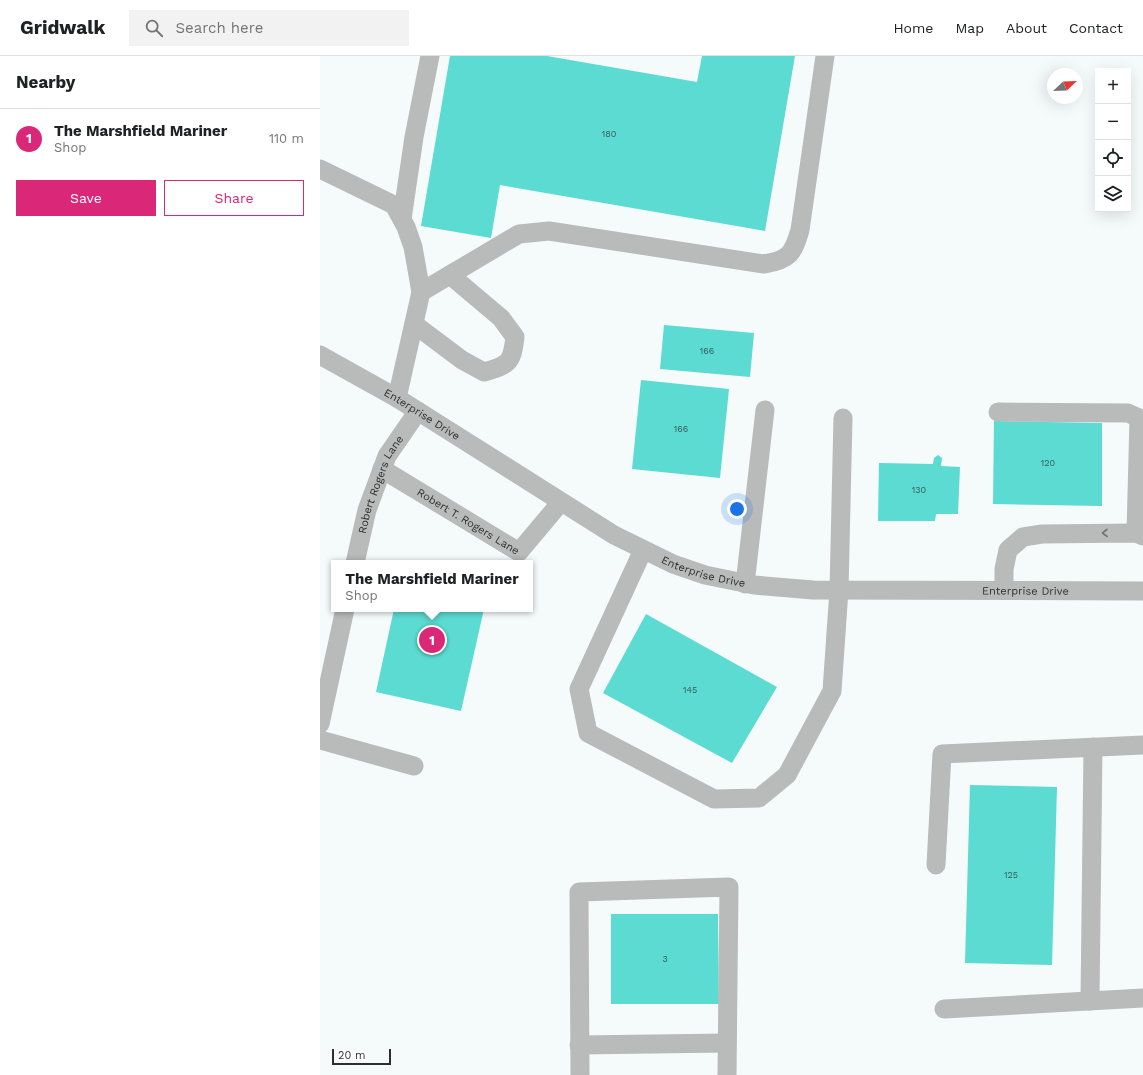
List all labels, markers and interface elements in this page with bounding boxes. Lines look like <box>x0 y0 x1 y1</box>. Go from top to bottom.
search box <box>129 10 409 46</box>
text: Gridwalk <box>20 16 105 39</box>
icon: search <box>143 17 165 39</box>
text: Search here <box>175 19 263 37</box>
text: Home <box>893 20 933 36</box>
text: Map <box>955 20 984 36</box>
text: About <box>1006 20 1047 36</box>
text: Contact <box>1069 20 1123 36</box>
north arrow <box>1047 68 1083 104</box>
map controls <box>1095 68 1131 212</box>
button: + <box>1095 68 1131 104</box>
text: Nearby <box>16 72 75 92</box>
button: − <box>1095 104 1131 140</box>
text: The Marshfield Mariner <box>54 122 227 140</box>
house number: 180 <box>602 129 617 139</box>
text: 1 <box>26 131 32 146</box>
text: 110 m <box>269 131 304 146</box>
text: Shop <box>54 140 86 155</box>
button: locate <box>1095 140 1131 176</box>
button: layers <box>1095 176 1131 212</box>
button: Save <box>16 180 156 216</box>
button: Share <box>164 180 304 216</box>
house number: 166 <box>700 346 714 356</box>
street label: Enterprise Drive <box>382 386 462 443</box>
house number: 166 <box>674 424 688 434</box>
street label: Robert Rogers Lane <box>356 433 406 535</box>
house number: 120 <box>1041 458 1056 468</box>
house number: 130 <box>912 485 927 495</box>
street label: Robert T. Rogers Lane <box>415 486 522 558</box>
your location <box>727 499 747 519</box>
one-way arrow <box>1102 529 1108 537</box>
street label: Enterprise Drive <box>659 553 746 590</box>
popup <box>331 560 533 612</box>
text: The Marshfield Mariner <box>345 570 519 588</box>
street label: Enterprise Drive <box>982 585 1069 598</box>
text: Shop <box>345 588 378 603</box>
pin: 1 <box>419 625 445 655</box>
house number: 145 <box>683 685 697 695</box>
house number: 125 <box>1004 870 1018 880</box>
house number: 3 <box>662 954 668 964</box>
scale bar <box>332 1047 391 1066</box>
text: 20 m <box>338 1049 366 1062</box>

